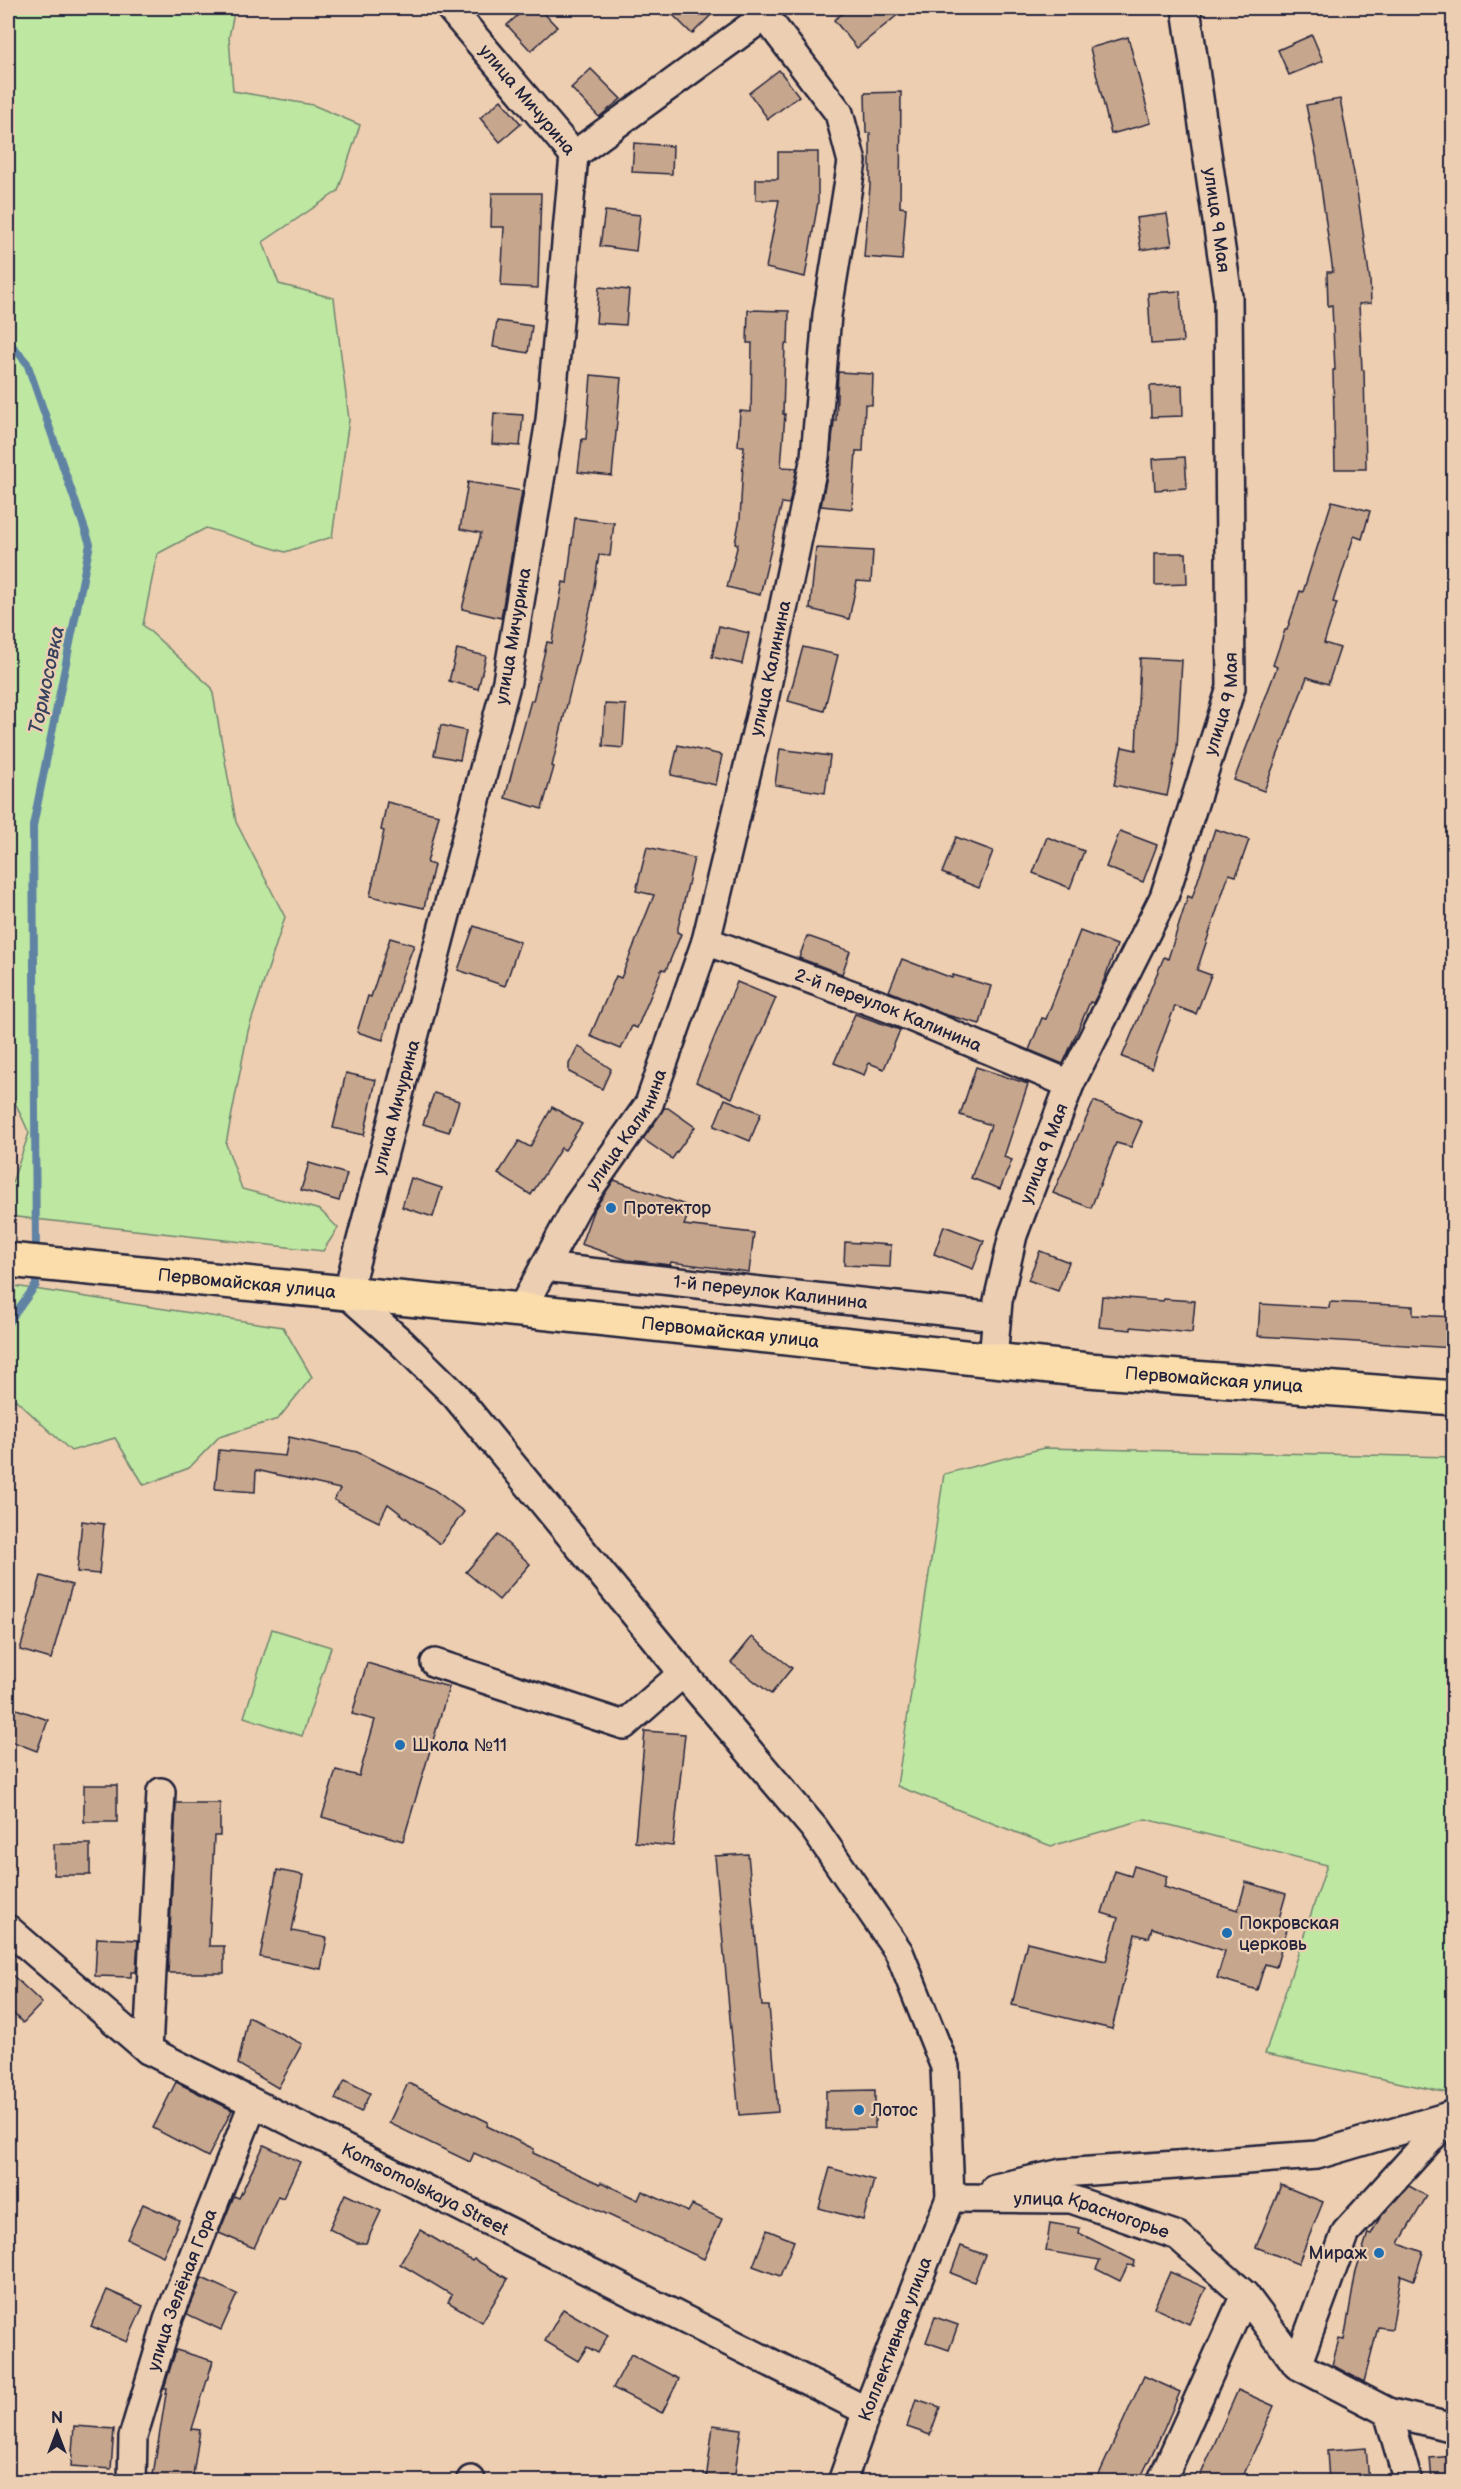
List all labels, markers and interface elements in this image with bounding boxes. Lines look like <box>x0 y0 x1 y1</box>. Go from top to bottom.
street label: улица Мичурина <box>474 40 580 160</box>
street label: улица 9 Мая <box>1199 166 1234 274</box>
street label: улица Мичурина <box>491 566 536 706</box>
street label: улица Калинина <box>746 598 796 738</box>
water label: Тормосовка <box>24 624 70 737</box>
street label: улица 9 Мая <box>1200 652 1242 758</box>
street label: 2-й переулок Калинина <box>792 965 985 1057</box>
street label: улица Мичурина <box>368 1037 425 1177</box>
street label: улица Калинина <box>582 1066 671 1194</box>
street label: улица 9 Мая <box>1016 1101 1073 1207</box>
place label: Протектор <box>623 1198 711 1219</box>
marker: Протектор <box>604 1201 618 1215</box>
street label: Первомайская улица <box>157 1265 337 1303</box>
street label: 1-й переулок Калинина <box>672 1271 869 1314</box>
street label: Первомайская улица <box>640 1313 821 1353</box>
street label: Первомайская улица <box>1124 1363 1304 1397</box>
place label: Школа №11 <box>412 1735 507 1756</box>
marker: Школа №11 <box>393 1738 407 1752</box>
place label: Покровская церковь <box>1239 1913 1339 1955</box>
marker: Покровская церковь <box>1220 1926 1234 1940</box>
place label: Лотос <box>870 2100 918 2121</box>
marker: Лотос <box>852 2103 866 2117</box>
street label: Komsomolskaya Street <box>338 2139 512 2240</box>
street label: улица Красногорье <box>1014 2189 1172 2243</box>
street label: улица Зелёная Гора <box>143 2206 222 2374</box>
place label: Мираж <box>1309 2243 1367 2264</box>
marker: Мираж <box>1372 2246 1386 2260</box>
street label: Коллективная улица <box>854 2254 937 2424</box>
north arrow <box>27 2402 87 2462</box>
text: N <box>51 2409 63 2428</box>

